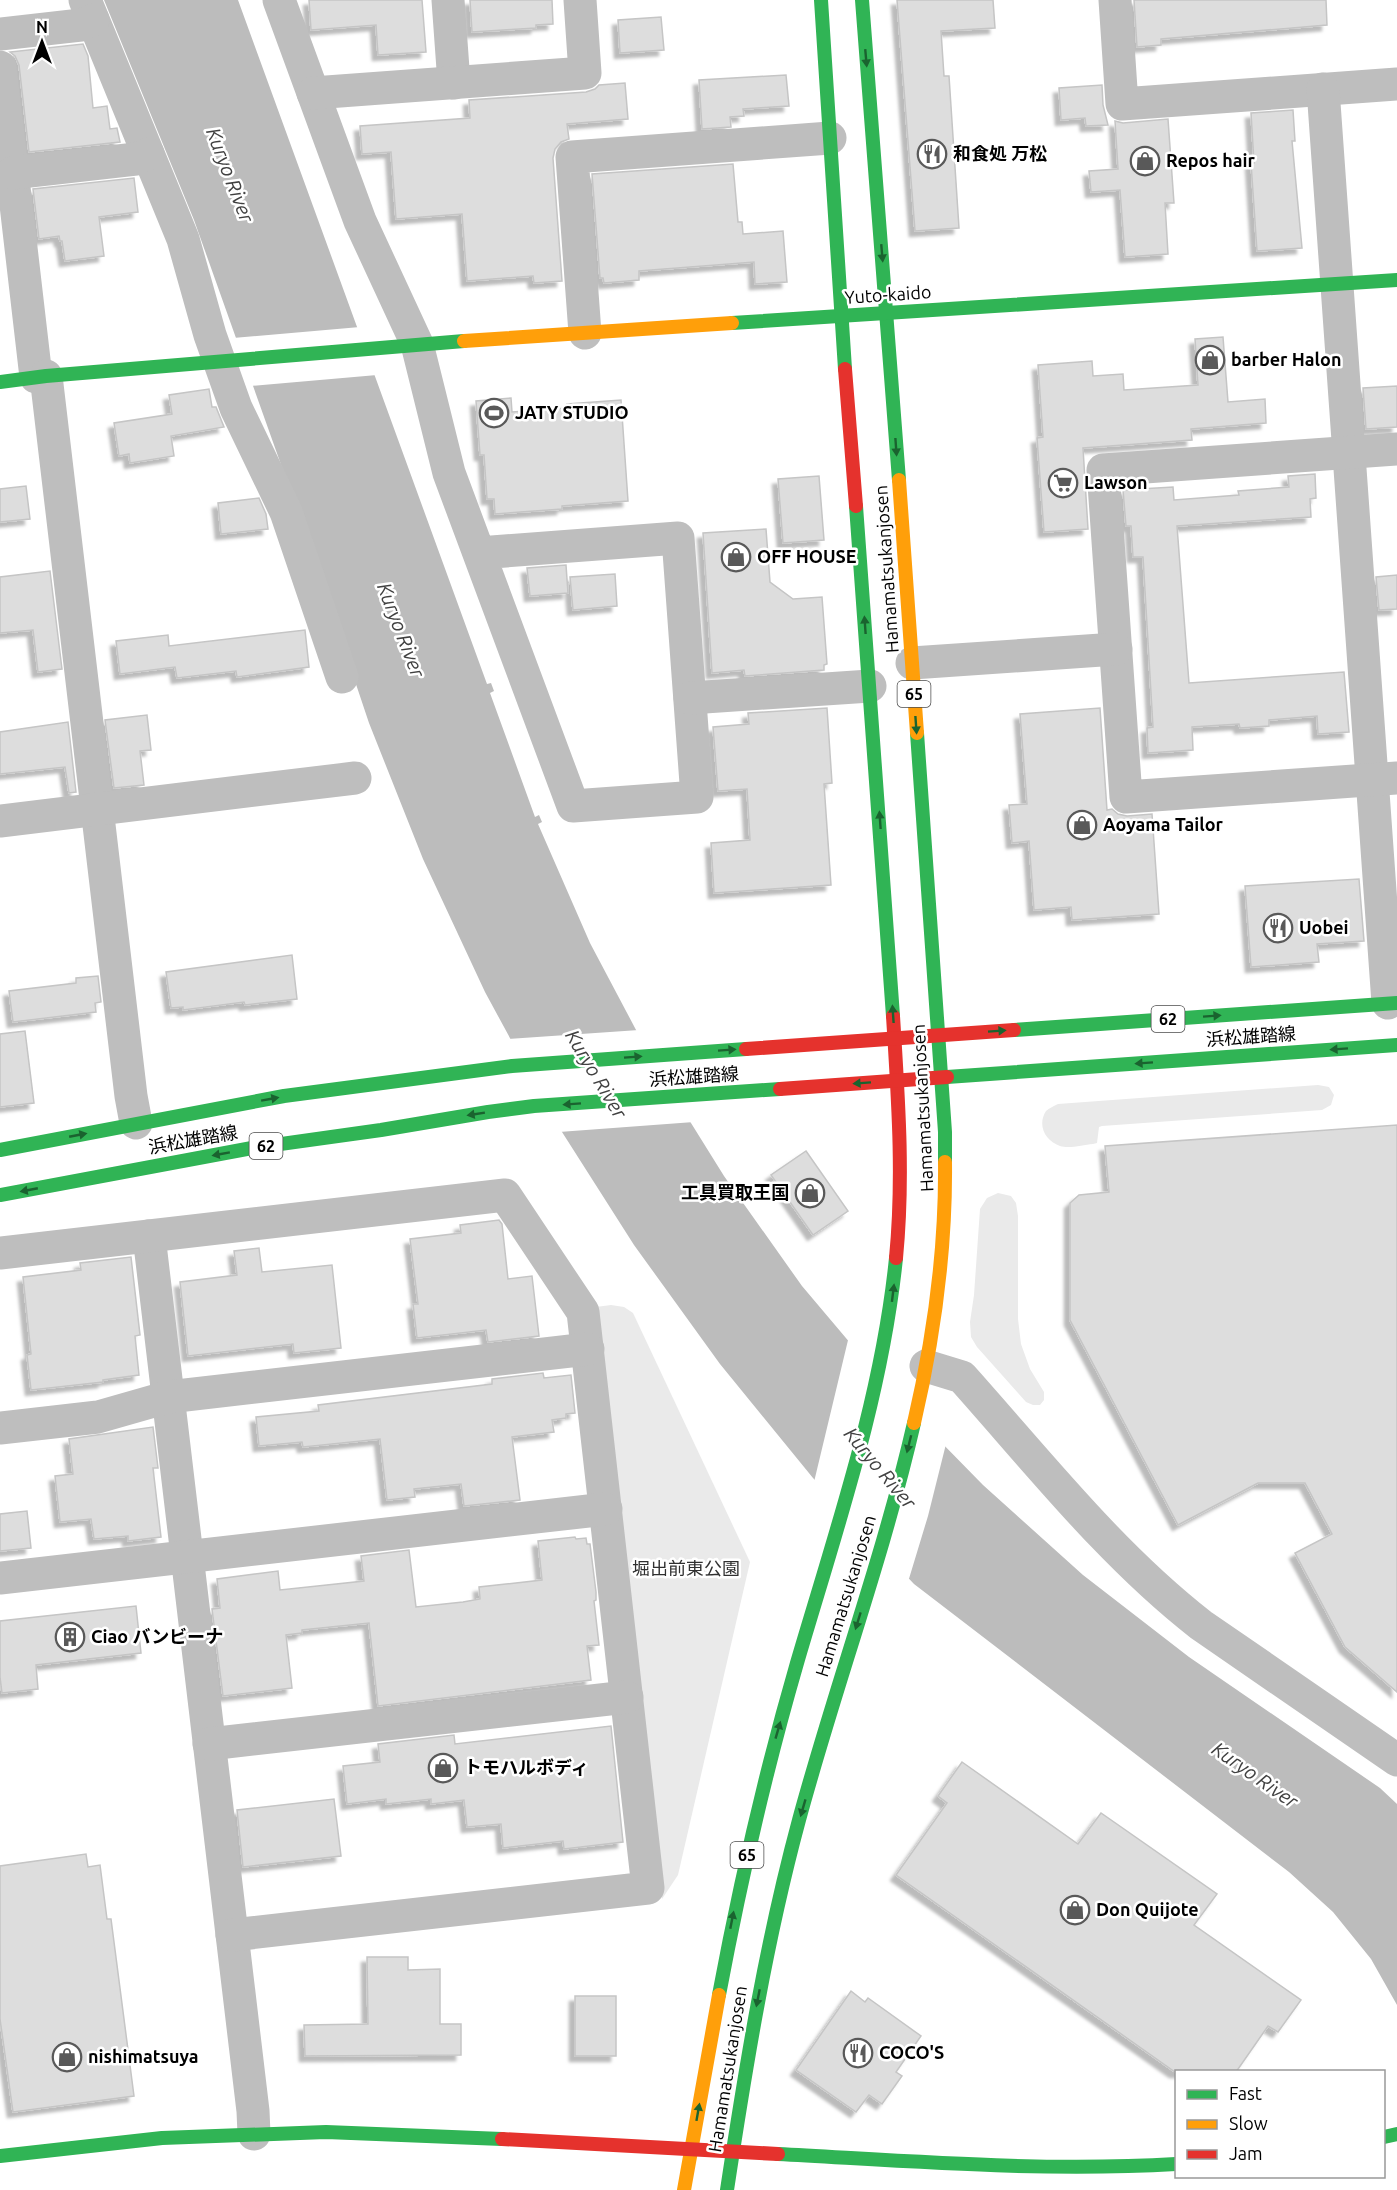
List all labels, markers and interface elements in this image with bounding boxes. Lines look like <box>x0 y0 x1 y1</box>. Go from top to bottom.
north arrow <box>12 12 72 72</box>
text: N <box>36 18 48 36</box>
one-way arrow <box>862 49 871 68</box>
water label: Kuryo River <box>202 124 260 227</box>
restaurant icon: 和食処 万松 <box>916 138 948 170</box>
place label: 和食処 万松 <box>953 143 1047 163</box>
shop icon: Repos hair <box>1129 145 1161 177</box>
place label: Repos hair <box>1166 150 1256 170</box>
one-way arrow <box>877 243 887 262</box>
street label: Yuto-kaido <box>844 281 932 307</box>
shop icon: barber Halon <box>1194 344 1226 376</box>
place label: barber Halon <box>1231 349 1341 369</box>
sports icon: JATY STUDIO <box>478 397 510 429</box>
place label: JATY STUDIO <box>515 402 629 422</box>
one-way arrow <box>892 438 901 457</box>
supermarket icon: Lawson <box>1047 467 1079 499</box>
place label: Lawson <box>1084 472 1148 492</box>
street label: Hamamatsukanjosen <box>870 485 902 654</box>
shop icon: OFF HOUSE <box>720 541 752 573</box>
place label: OFF HOUSE <box>757 546 857 566</box>
water label: Kuryo River <box>373 579 431 682</box>
one-way arrow <box>861 616 870 635</box>
road number: 65 <box>898 681 930 707</box>
one-way arrow <box>912 716 921 735</box>
shop icon: Aoyama Tailor <box>1066 809 1098 841</box>
one-way arrow <box>875 810 884 829</box>
place label: Aoyama Tailor <box>1103 814 1224 834</box>
restaurant icon: Uobei <box>1262 912 1294 944</box>
place label: Uobei <box>1299 917 1349 937</box>
one-way arrow <box>888 1005 898 1024</box>
road number: 62 <box>1152 1006 1184 1032</box>
one-way arrow <box>1203 1011 1222 1021</box>
street label: 浜松雄踏線 <box>1205 1023 1297 1049</box>
street label: Hamamatsukanjosen <box>908 1024 936 1192</box>
water label: Kuryo River <box>561 1025 633 1123</box>
one-way arrow <box>987 1027 1006 1036</box>
one-way arrow <box>1329 1044 1348 1054</box>
one-way arrow <box>718 1046 737 1055</box>
one-way arrow <box>623 1053 642 1062</box>
one-way arrow <box>1135 1058 1154 1068</box>
street label: 浜松雄踏線 <box>648 1063 740 1089</box>
one-way arrow <box>853 1078 872 1088</box>
one-way arrow <box>260 1094 279 1103</box>
one-way arrow <box>563 1099 582 1108</box>
one-way arrow <box>466 1109 485 1118</box>
street label: 浜松雄踏線 <box>147 1121 239 1157</box>
one-way arrow <box>69 1130 88 1139</box>
road number: 62 <box>250 1133 282 1159</box>
one-way arrow <box>211 1149 230 1158</box>
shop icon: 工具買取王国 <box>794 1177 826 1209</box>
place label: 工具買取王国 <box>681 1182 789 1202</box>
one-way arrow <box>20 1186 39 1195</box>
one-way arrow <box>888 1283 898 1302</box>
water label: Kuryo River <box>840 1422 922 1514</box>
one-way arrow <box>903 1435 913 1453</box>
street label: Hamamatsukanjosen <box>811 1512 879 1679</box>
park label: 堀出前東公園 <box>632 1558 740 1578</box>
one-way arrow <box>853 1612 862 1630</box>
building icon: Ciao バンビーナ <box>54 1621 86 1653</box>
place label: Ciao バンビーナ <box>91 1626 223 1646</box>
one-way arrow <box>774 1721 783 1739</box>
water label: Kuryo River <box>1208 1737 1304 1813</box>
shop icon: トモハルボディ <box>427 1752 459 1784</box>
place label: トモハルボディ <box>464 1757 589 1777</box>
one-way arrow <box>797 1799 807 1817</box>
road number: 65 <box>730 1842 764 1868</box>
shop icon: Don Quijote <box>1059 1894 1091 1926</box>
place label: Don Quijote <box>1096 1899 1199 1919</box>
one-way arrow <box>728 1910 737 1929</box>
street label: Hamamatsukanjosen <box>704 1984 750 2153</box>
one-way arrow <box>753 1988 762 2007</box>
restaurant icon: COCO'S <box>842 2037 874 2069</box>
shop icon: nishimatsuya <box>51 2041 83 2073</box>
place label: COCO'S <box>879 2042 944 2062</box>
place label: nishimatsuya <box>88 2046 199 2066</box>
legend <box>1175 2070 1385 2178</box>
text: Fast <box>1229 2083 1262 2103</box>
one-way arrow <box>693 2102 702 2121</box>
text: Slow <box>1229 2113 1268 2133</box>
text: Jam <box>1229 2143 1263 2163</box>

